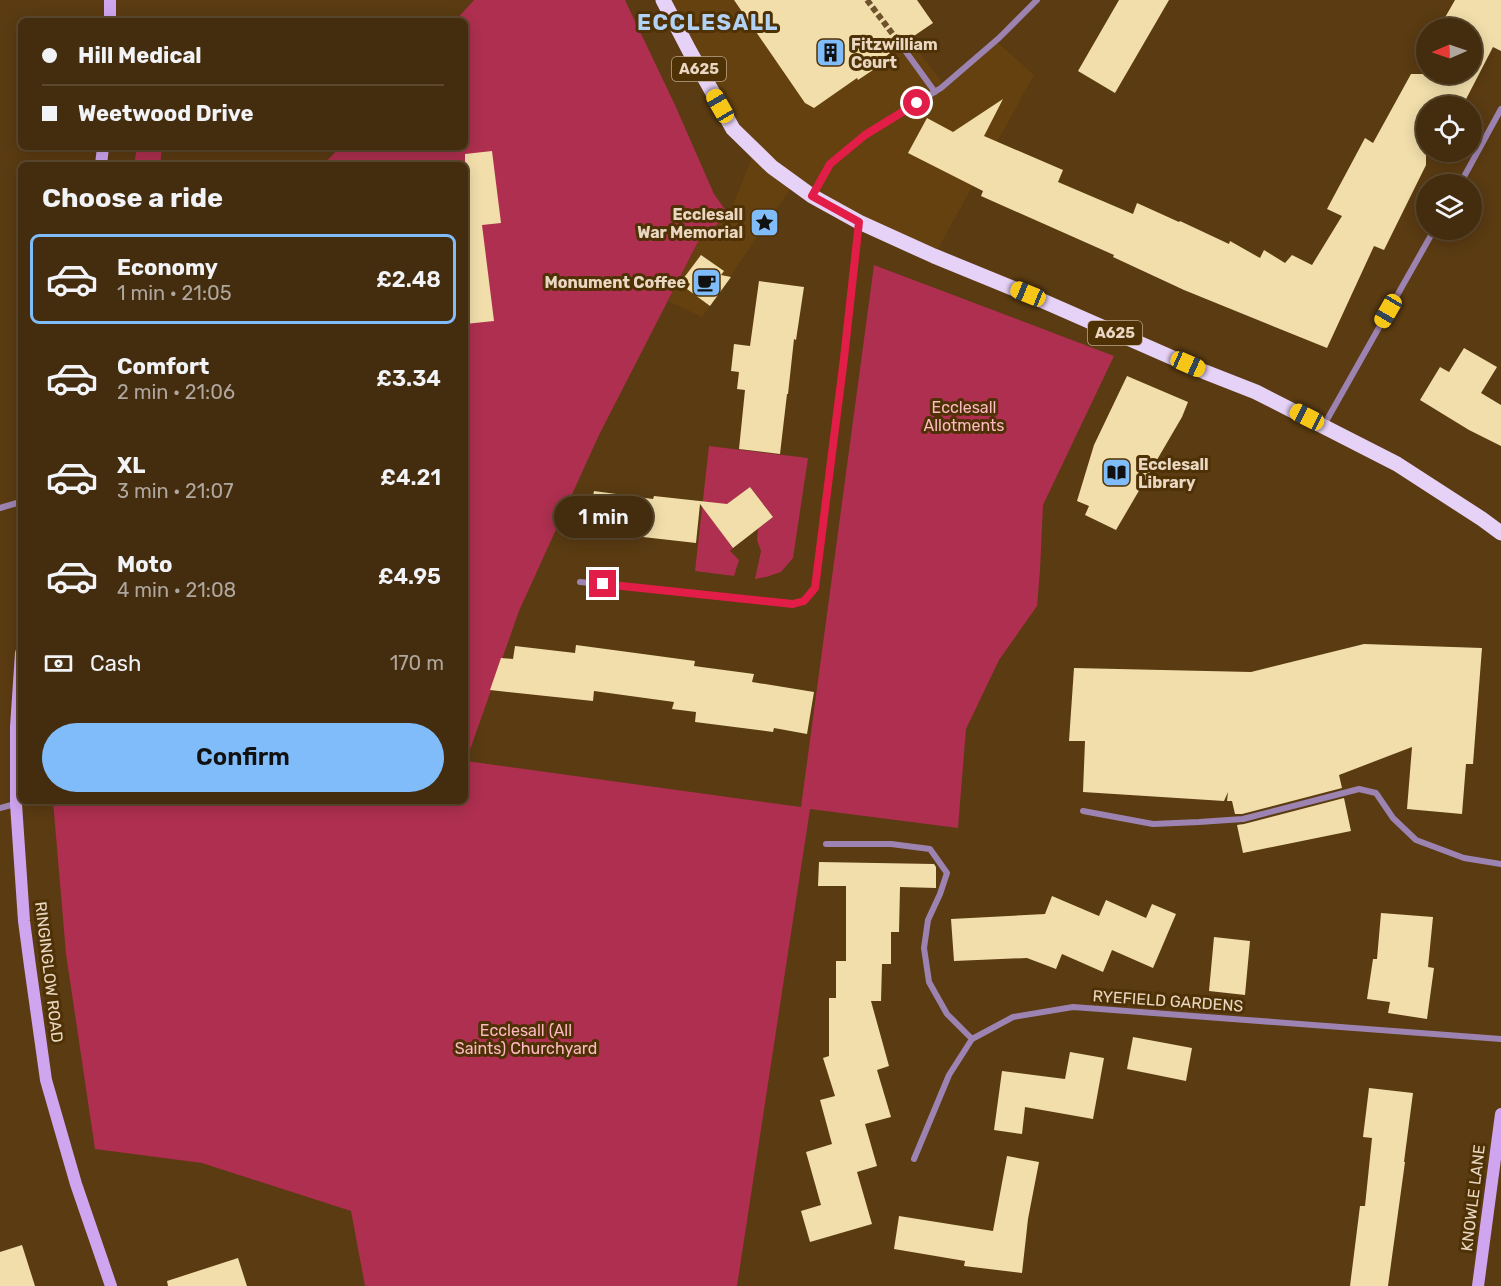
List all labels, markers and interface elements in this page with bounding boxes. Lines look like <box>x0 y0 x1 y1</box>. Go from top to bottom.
district label: ECCLESALL <box>637 9 779 36</box>
north arrow <box>1416 18 1482 84</box>
map controls <box>1416 18 1482 240</box>
place label: Fitzwilliam Court <box>851 35 938 72</box>
building icon: Fitzwilliam Court <box>814 37 846 69</box>
text: Hill Medical <box>78 42 202 69</box>
road number: A625 <box>672 57 726 81</box>
car <box>703 86 737 126</box>
route start <box>903 89 930 116</box>
button: locate <box>1416 96 1482 162</box>
text: Weetwood Drive <box>78 100 254 127</box>
button: layers <box>1416 174 1482 240</box>
text: Choose a ride <box>42 182 223 214</box>
place label: Ecclesall War Memorial <box>637 205 743 242</box>
place icon: Ecclesall War Memorial <box>748 207 780 239</box>
icon: car <box>45 252 99 306</box>
text: Economy <box>117 254 218 281</box>
text: £2.48 <box>376 266 441 293</box>
cafe icon: Monument Coffee <box>691 266 723 298</box>
place label: Monument Coffee <box>544 273 686 292</box>
car <box>1008 279 1048 309</box>
text: 1 min · 21:05 <box>117 281 232 305</box>
car <box>1371 291 1405 331</box>
road number: A625 <box>1088 321 1142 345</box>
car <box>1168 348 1208 380</box>
icon: car <box>45 351 99 405</box>
text: Comfort <box>117 353 209 380</box>
text: £3.34 <box>376 365 441 392</box>
text: 2 min · 21:06 <box>117 380 235 404</box>
park label: Ecclesall Allotments <box>923 398 1005 435</box>
car <box>1287 401 1327 433</box>
icon: car <box>45 450 99 504</box>
text: XL <box>117 452 145 479</box>
place label: Ecclesall Library <box>1138 455 1209 492</box>
library icon: Ecclesall Library <box>1101 457 1133 489</box>
text: £4.21 <box>380 464 441 491</box>
text: 3 min · 21:07 <box>117 479 233 503</box>
callout: 1 min <box>554 497 652 539</box>
text: 1 min <box>578 505 629 529</box>
icon: car <box>45 549 99 603</box>
text: Moto <box>117 551 172 578</box>
text: £4.95 <box>378 563 441 590</box>
route end <box>589 570 616 597</box>
text: 4 min · 21:08 <box>117 578 236 602</box>
icon: cash <box>42 647 75 680</box>
text: Cash <box>90 650 141 677</box>
text: 170 m <box>390 651 444 675</box>
button: Confirm <box>42 723 444 792</box>
street label: RINGINGLOW ROAD <box>31 900 67 1044</box>
street label: RYEFIELD GARDENS <box>1092 986 1244 1016</box>
park label: Ecclesall (All Saints) Churchyard <box>455 1021 597 1058</box>
street label: KNOWLE LANE <box>1457 1144 1489 1252</box>

